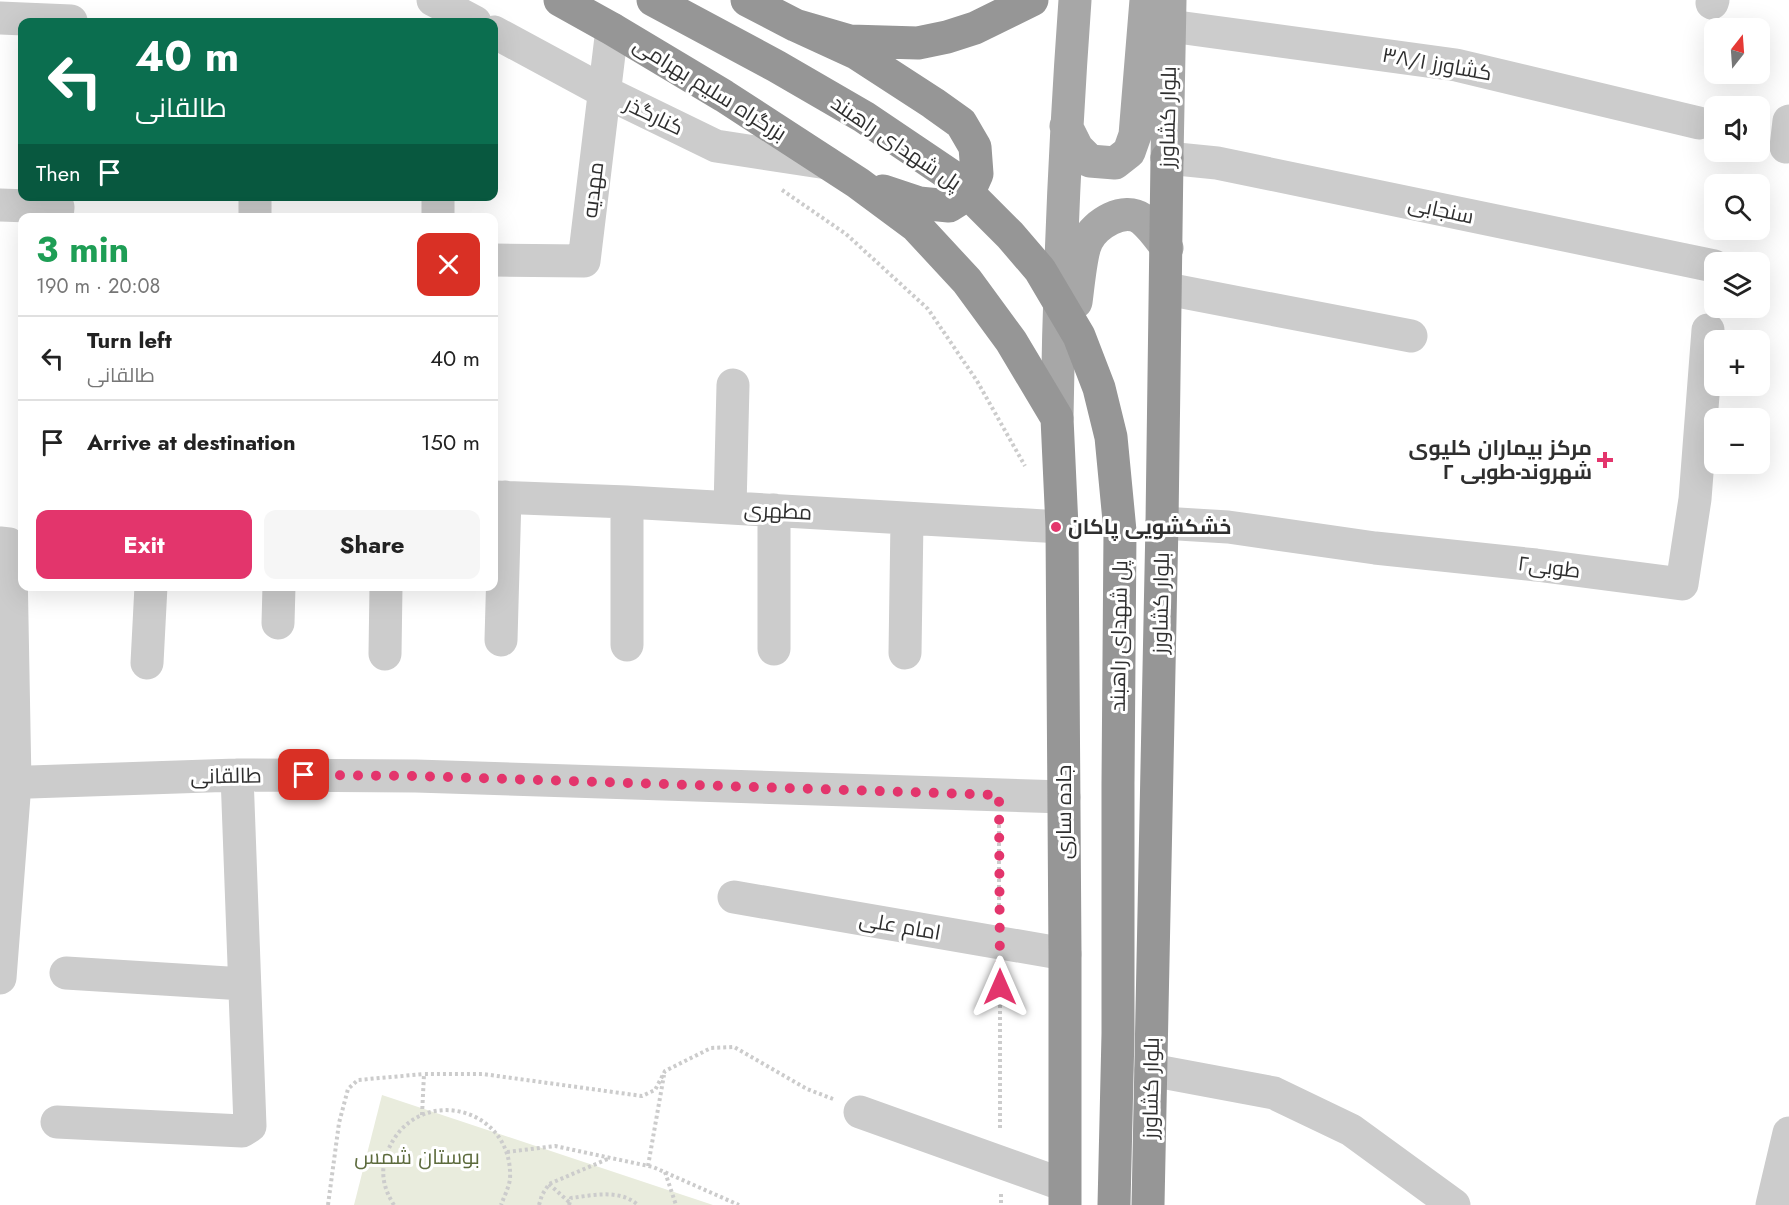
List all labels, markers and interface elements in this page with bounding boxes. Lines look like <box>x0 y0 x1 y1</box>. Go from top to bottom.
north arrow <box>1704 18 1770 84</box>
map controls <box>1704 18 1770 474</box>
text: 40 m <box>135 26 239 87</box>
street label: بزرگراه سلیم بهرامی <box>628 30 792 148</box>
street label: کشاورز ۳۸/۱ <box>1380 40 1494 88</box>
icon: left <box>36 42 114 120</box>
street label: بلوار کشاورز <box>1152 66 1184 169</box>
text: طالقانی <box>135 88 227 127</box>
street label: پل شهدای راهبند <box>825 88 967 198</box>
street label: کنارگذر <box>619 89 688 143</box>
button: sound <box>1704 96 1770 162</box>
icon: arrive <box>93 156 126 189</box>
text: Then <box>36 157 81 189</box>
street label: مهدیه <box>575 160 611 220</box>
button: search <box>1704 174 1770 240</box>
street label: سنجابی <box>1405 188 1477 232</box>
text: 3 min <box>36 223 129 275</box>
button: close <box>417 233 480 296</box>
button: layers <box>1704 252 1770 318</box>
text: 190 m · 20:08 <box>36 272 160 301</box>
text: Turn left <box>87 324 172 356</box>
button: + <box>1704 330 1770 396</box>
icon: left <box>36 342 69 375</box>
text: 40 m <box>430 342 480 374</box>
text: طالقانی <box>87 361 155 390</box>
button: − <box>1704 408 1770 474</box>
icon: arrive <box>36 426 69 459</box>
text: Arrive at destination <box>87 426 296 458</box>
text: 150 m <box>421 426 480 458</box>
place label: مرکز بیماران کلیوی شهروند-طوبی ۲ <box>1408 433 1592 487</box>
marker: مرکز بیماران کلیوی شهروند-طوبی ۲ <box>1596 451 1614 469</box>
street label: مطهری <box>743 494 813 528</box>
button: Exit <box>36 510 252 579</box>
button: Share <box>264 510 480 579</box>
place label: خشکشویی پاکان <box>1068 512 1231 542</box>
marker: خشکشویی پاکان <box>1049 520 1063 534</box>
street label: طوبی۲ <box>1516 548 1582 586</box>
street label: بلوار کشاورز <box>1145 552 1177 655</box>
street label: پل شهدای راهبند <box>1103 560 1135 712</box>
pin <box>278 749 329 800</box>
icon: arrive <box>287 758 320 791</box>
street label: طالقانی <box>190 760 262 792</box>
street label: جاده ساری <box>1049 765 1079 859</box>
street label: امام علی <box>857 904 943 948</box>
position arrow <box>968 955 1032 1019</box>
street label: بلوار کشاورز <box>1135 1037 1167 1140</box>
park label: بوستان شمس <box>354 1142 480 1172</box>

